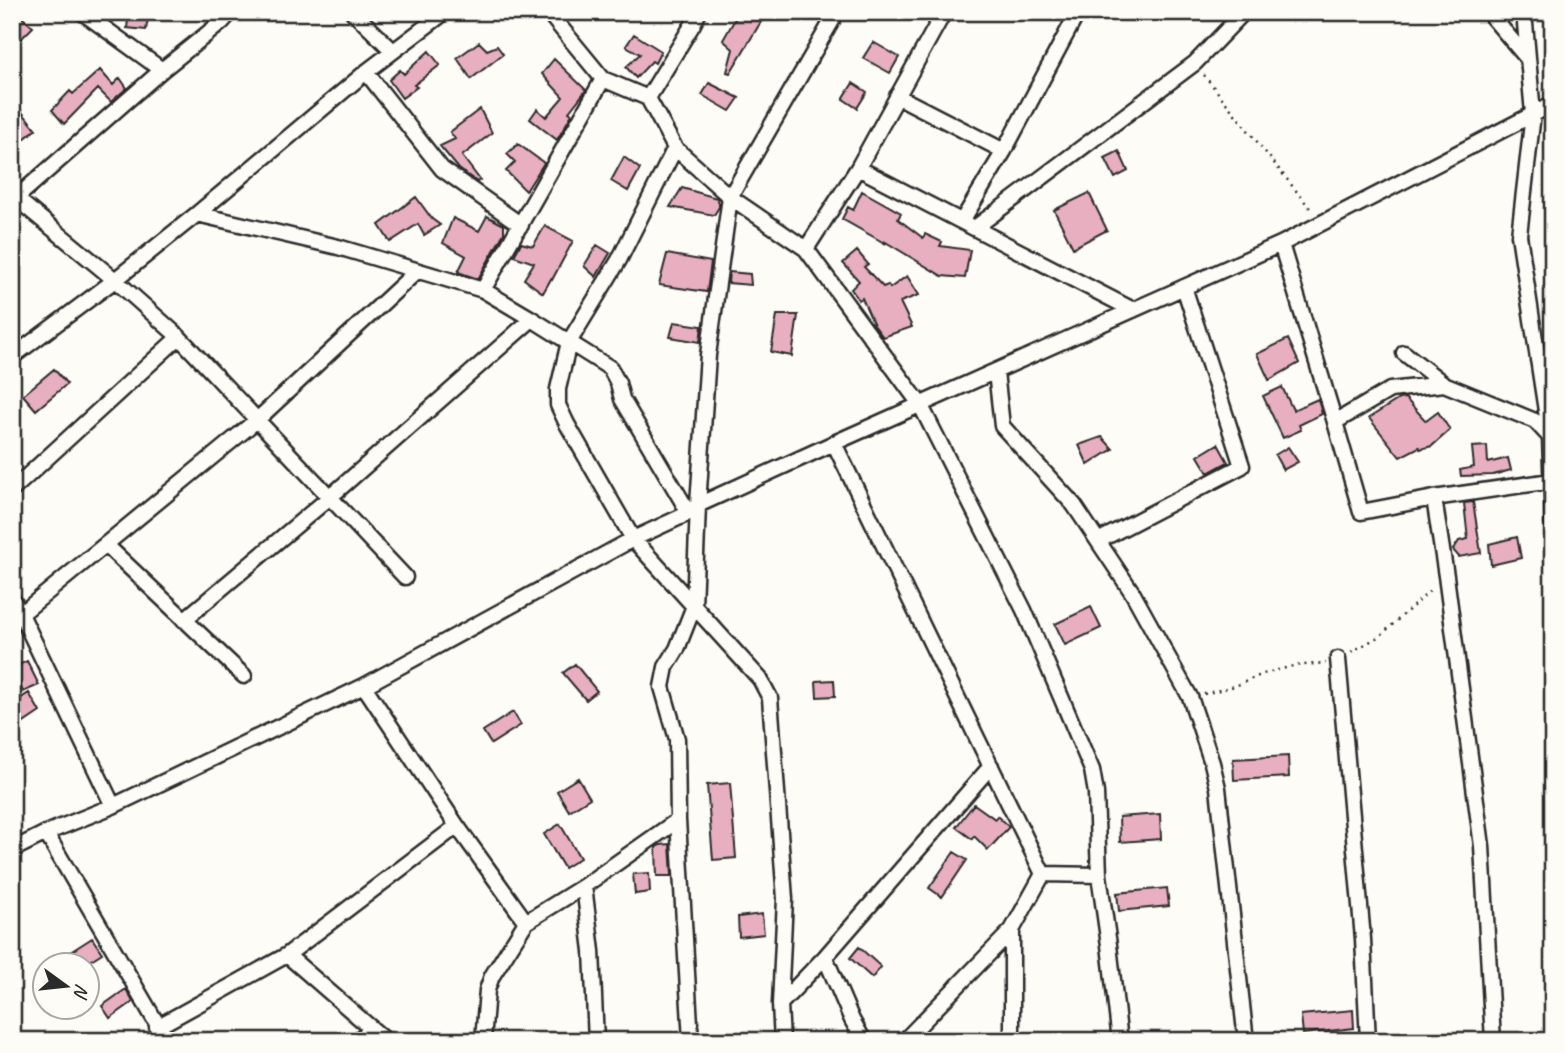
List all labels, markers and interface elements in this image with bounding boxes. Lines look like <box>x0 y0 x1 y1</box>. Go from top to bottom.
north arrow <box>32 951 102 1021</box>
text: N <box>68 981 95 1002</box>

